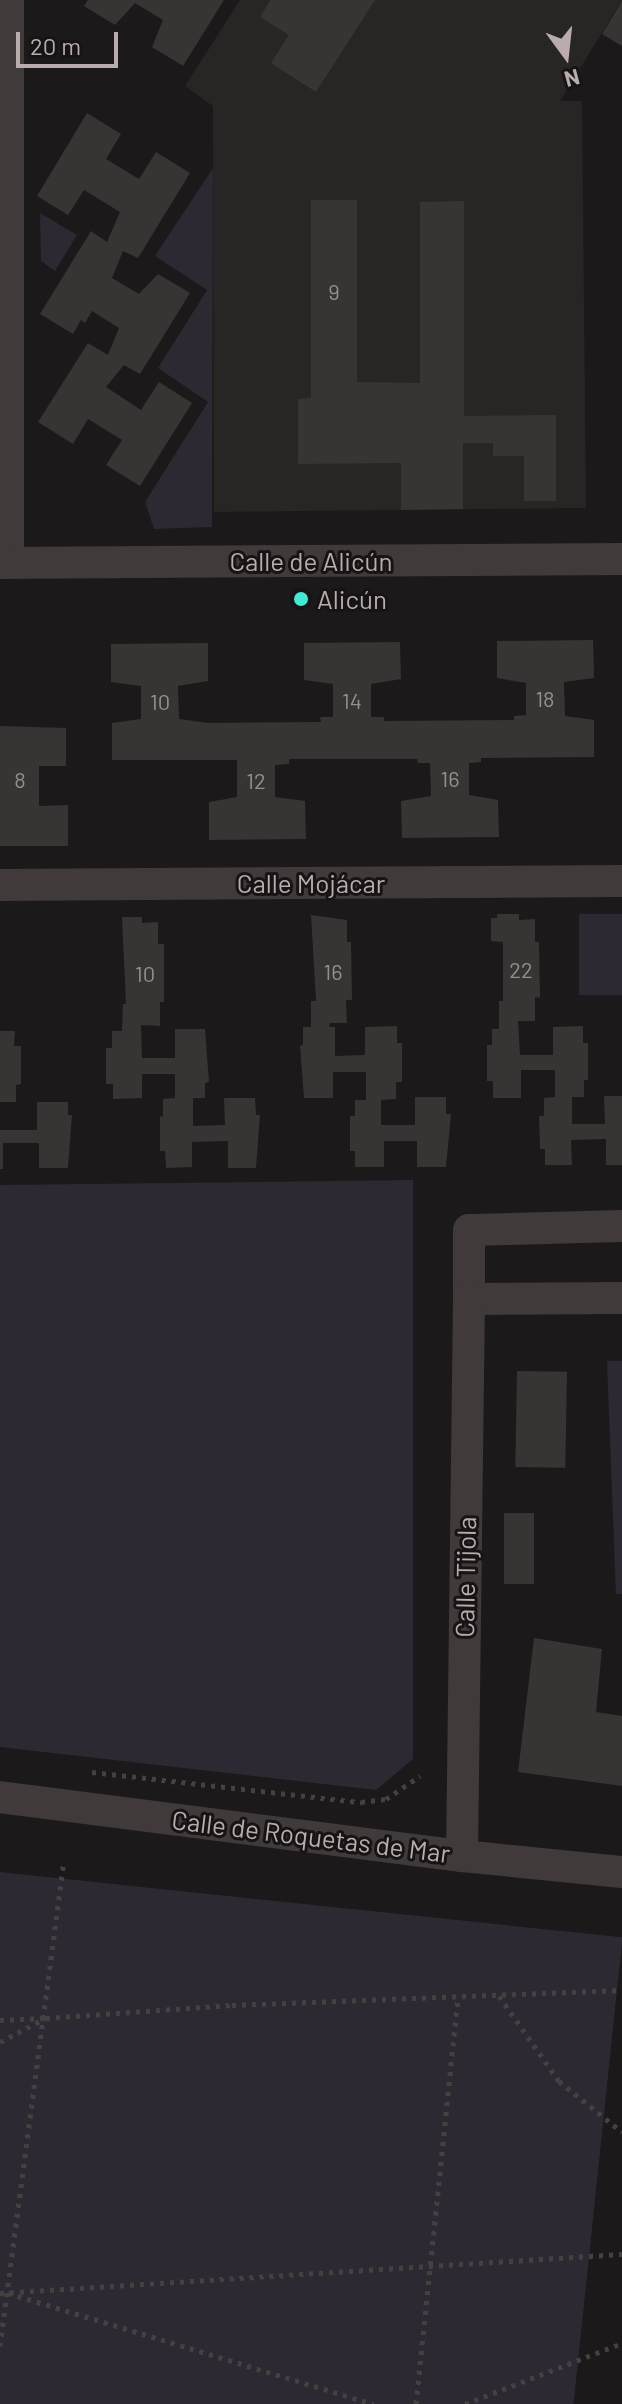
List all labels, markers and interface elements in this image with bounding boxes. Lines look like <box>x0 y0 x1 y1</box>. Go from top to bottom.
scale bar <box>20 16 122 66</box>
north arrow <box>526 16 606 96</box>
text: 20 m <box>30 31 81 60</box>
text: N <box>562 65 583 94</box>
house number: 9 <box>328 279 340 305</box>
street label: Calle de Alicún <box>229 545 393 577</box>
place label: Alicún <box>317 583 387 615</box>
marker: Alicún <box>292 590 310 608</box>
house number: 18 <box>535 686 555 712</box>
house number: 14 <box>342 688 362 714</box>
house number: 10 <box>150 689 170 715</box>
house number: 16 <box>440 766 460 792</box>
house number: 8 <box>14 767 26 793</box>
house number: 12 <box>246 768 266 794</box>
street label: Calle Mojácar <box>237 867 385 899</box>
house number: 22 <box>509 957 533 983</box>
house number: 16 <box>323 959 343 985</box>
house number: 10 <box>135 961 155 987</box>
street label: Calle Tijola <box>448 1516 482 1638</box>
street label: Calle de Roquetas de Mar <box>170 1803 452 1869</box>

